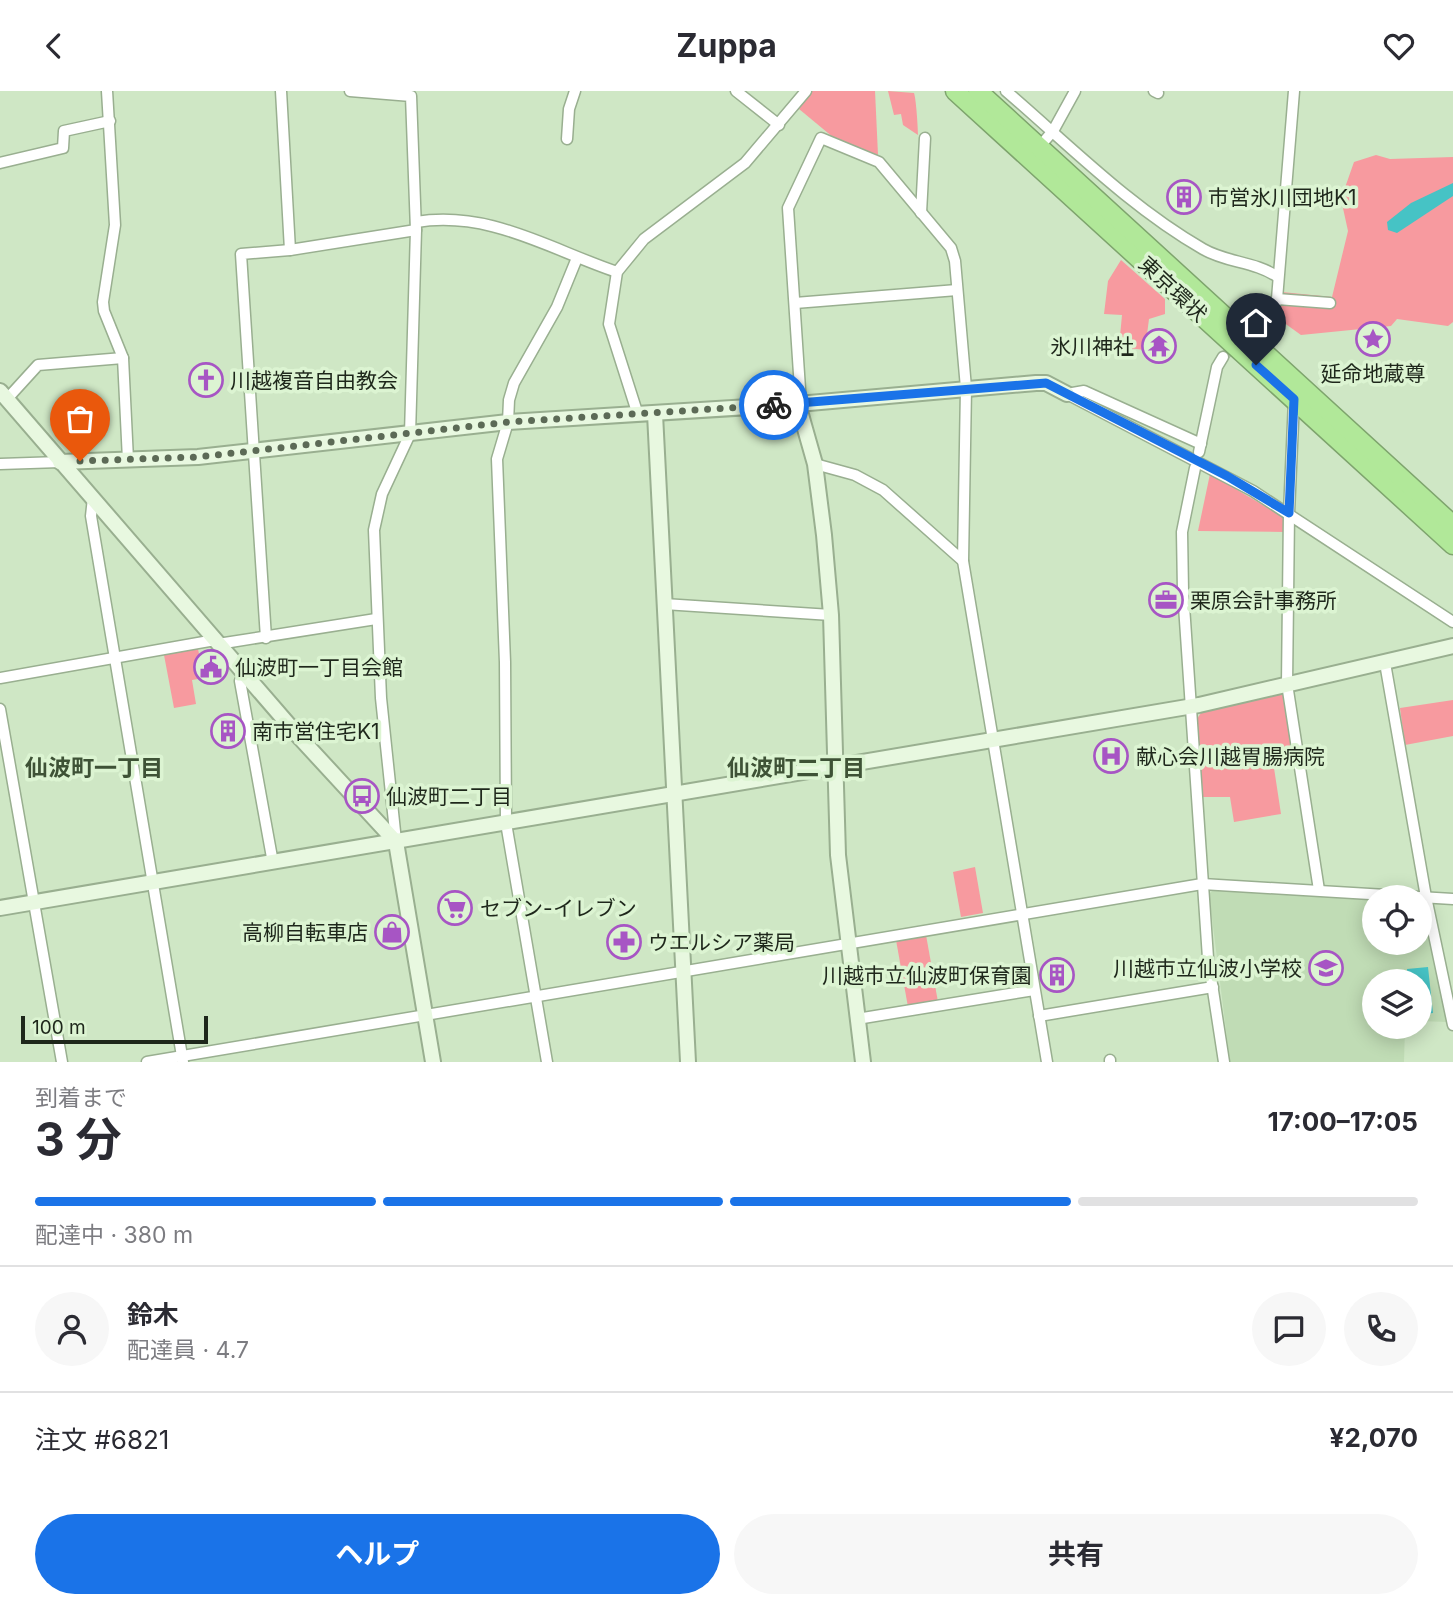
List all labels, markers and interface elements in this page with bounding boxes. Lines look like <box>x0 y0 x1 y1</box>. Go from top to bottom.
text: Zuppa <box>676 26 777 65</box>
icon: back <box>35 27 73 65</box>
icon: heart <box>1380 27 1418 65</box>
building icon: 市営氷川団地K1 <box>1165 178 1203 216</box>
place label: 市営氷川団地K1 <box>1208 185 1357 210</box>
street label: 東京環状 <box>1134 251 1212 327</box>
pin <box>1226 293 1286 365</box>
icon: home <box>1237 304 1275 342</box>
place icon: 延命地蔵尊 <box>1354 320 1392 358</box>
temple icon: 氷川神社 <box>1140 327 1178 365</box>
place label: 氷川神社 <box>1050 334 1134 359</box>
church icon: 川越複音自由教会 <box>187 361 225 399</box>
place label: 延命地蔵尊 <box>1321 361 1426 386</box>
place label: 川越複音自由教会 <box>230 368 398 393</box>
courier <box>739 370 809 440</box>
icon: bike <box>755 386 793 424</box>
pin <box>50 389 110 461</box>
icon: bag <box>61 400 99 438</box>
office icon: 栗原会計事務所 <box>1147 581 1185 619</box>
place label: 栗原会計事務所 <box>1190 588 1337 613</box>
public building icon: 仙波町一丁目会館 <box>192 648 230 686</box>
place label: 仙波町一丁目会館 <box>235 655 403 680</box>
building icon: 南市営住宅K1 <box>209 712 247 750</box>
place label: 南市営住宅K1 <box>252 719 380 744</box>
hospital icon: 献心会川越胃腸病院 <box>1092 737 1130 775</box>
place label: 献心会川越胃腸病院 <box>1136 744 1325 769</box>
district label: 仙波町一丁目 <box>25 754 163 782</box>
district label: 仙波町二丁目 <box>727 754 865 782</box>
bus stop icon: 仙波町二丁目 <box>343 777 381 815</box>
place label: 仙波町二丁目 <box>386 784 512 809</box>
map controls <box>1362 885 1432 1039</box>
button: locate <box>1362 885 1432 955</box>
supermarket icon: セブン-イレブン <box>436 889 474 927</box>
place label: セブン-イレブン <box>480 896 637 921</box>
shop icon: 高柳自転車店 <box>373 913 411 951</box>
place label: 高柳自転車店 <box>242 920 368 945</box>
pharmacy icon: ウエルシア薬局 <box>605 923 643 961</box>
place label: ウエルシア薬局 <box>648 930 795 955</box>
school or university icon: 川越市立仙波小学校 <box>1307 949 1345 987</box>
building icon: 川越市立仙波町保育園 <box>1038 956 1076 994</box>
place label: 川越市立仙波小学校 <box>1113 956 1302 981</box>
place label: 川越市立仙波町保育園 <box>822 963 1032 988</box>
button: layers <box>1362 969 1432 1039</box>
scale bar <box>21 1013 208 1045</box>
text: 100 m <box>32 1016 86 1039</box>
text: 到着まで <box>35 1084 127 1112</box>
text: 17:00–17:05 <box>1268 1106 1418 1137</box>
text: 3 分 <box>35 1111 122 1167</box>
text: 配達中 · 380 m <box>35 1221 193 1249</box>
button: person <box>35 1292 109 1366</box>
button: chat <box>1252 1292 1326 1366</box>
button: phone <box>1344 1292 1418 1366</box>
text: 鈴木 <box>127 1299 179 1330</box>
text: 配達員 · 4.7 <box>127 1336 249 1364</box>
text: ¥2,070 <box>1330 1422 1418 1453</box>
text: 注文 #6821 <box>35 1424 169 1455</box>
button: ヘルプ <box>35 1514 720 1594</box>
button: 共有 <box>734 1514 1418 1594</box>

